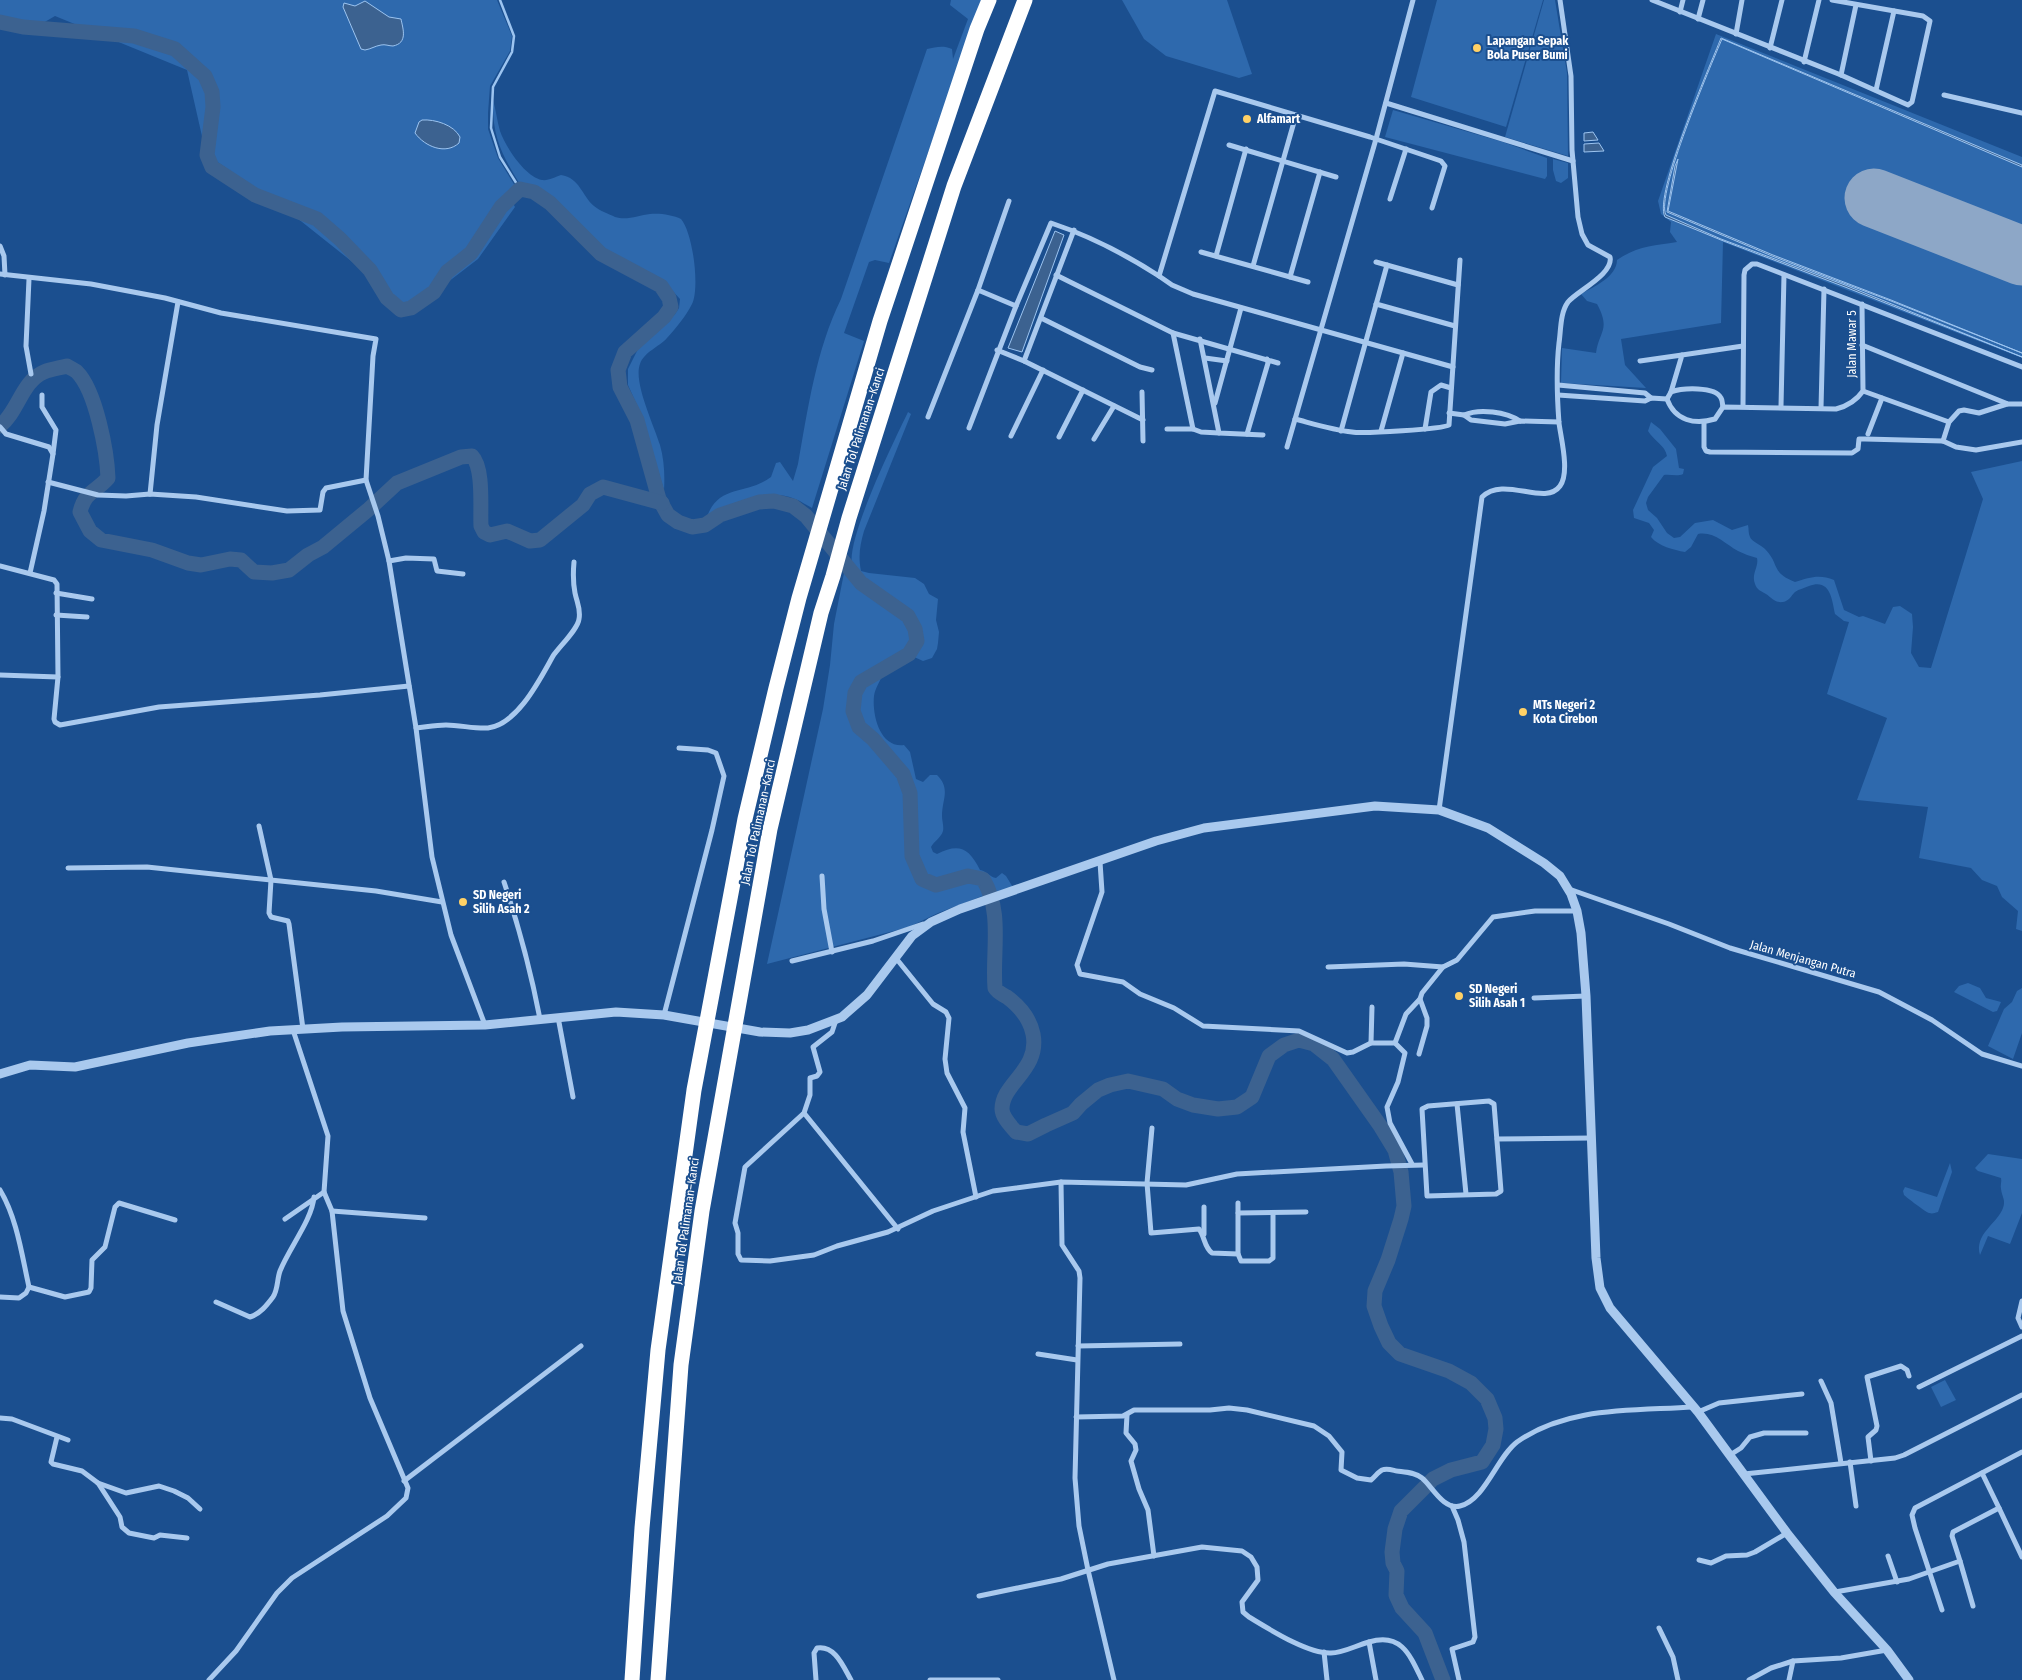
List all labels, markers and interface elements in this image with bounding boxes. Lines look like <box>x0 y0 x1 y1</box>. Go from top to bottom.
place label: Lapangan Sepak Bola Puser Bumi <box>1487 34 1569 62</box>
marker: Lapangan Sepak Bola Puser Bumi <box>1471 42 1483 54</box>
place label: Alfamart <box>1256 112 1301 126</box>
marker: Alfamart <box>1241 113 1253 125</box>
street label: Jalan Mawar 5 <box>1845 310 1859 378</box>
street label: Jalan Tol Palimanan–Kanci <box>835 366 887 492</box>
place label: MTs Negeri 2 Kota Cirebon <box>1533 698 1597 726</box>
marker: MTs Negeri 2 Kota Cirebon <box>1517 706 1529 718</box>
street label: Jalan Tol Palimanan–Kanci <box>738 758 778 886</box>
place label: SD Negeri Silih Asah 2 <box>473 888 530 916</box>
marker: SD Negeri Silih Asah 2 <box>457 896 469 908</box>
street label: Jalan Menjangan Putra <box>1748 937 1858 981</box>
place label: SD Negeri Silih Asah 1 <box>1469 982 1525 1010</box>
marker: SD Negeri Silih Asah 1 <box>1453 990 1465 1002</box>
street label: Jalan Tol Palimanan–Kanci <box>670 1157 702 1285</box>

